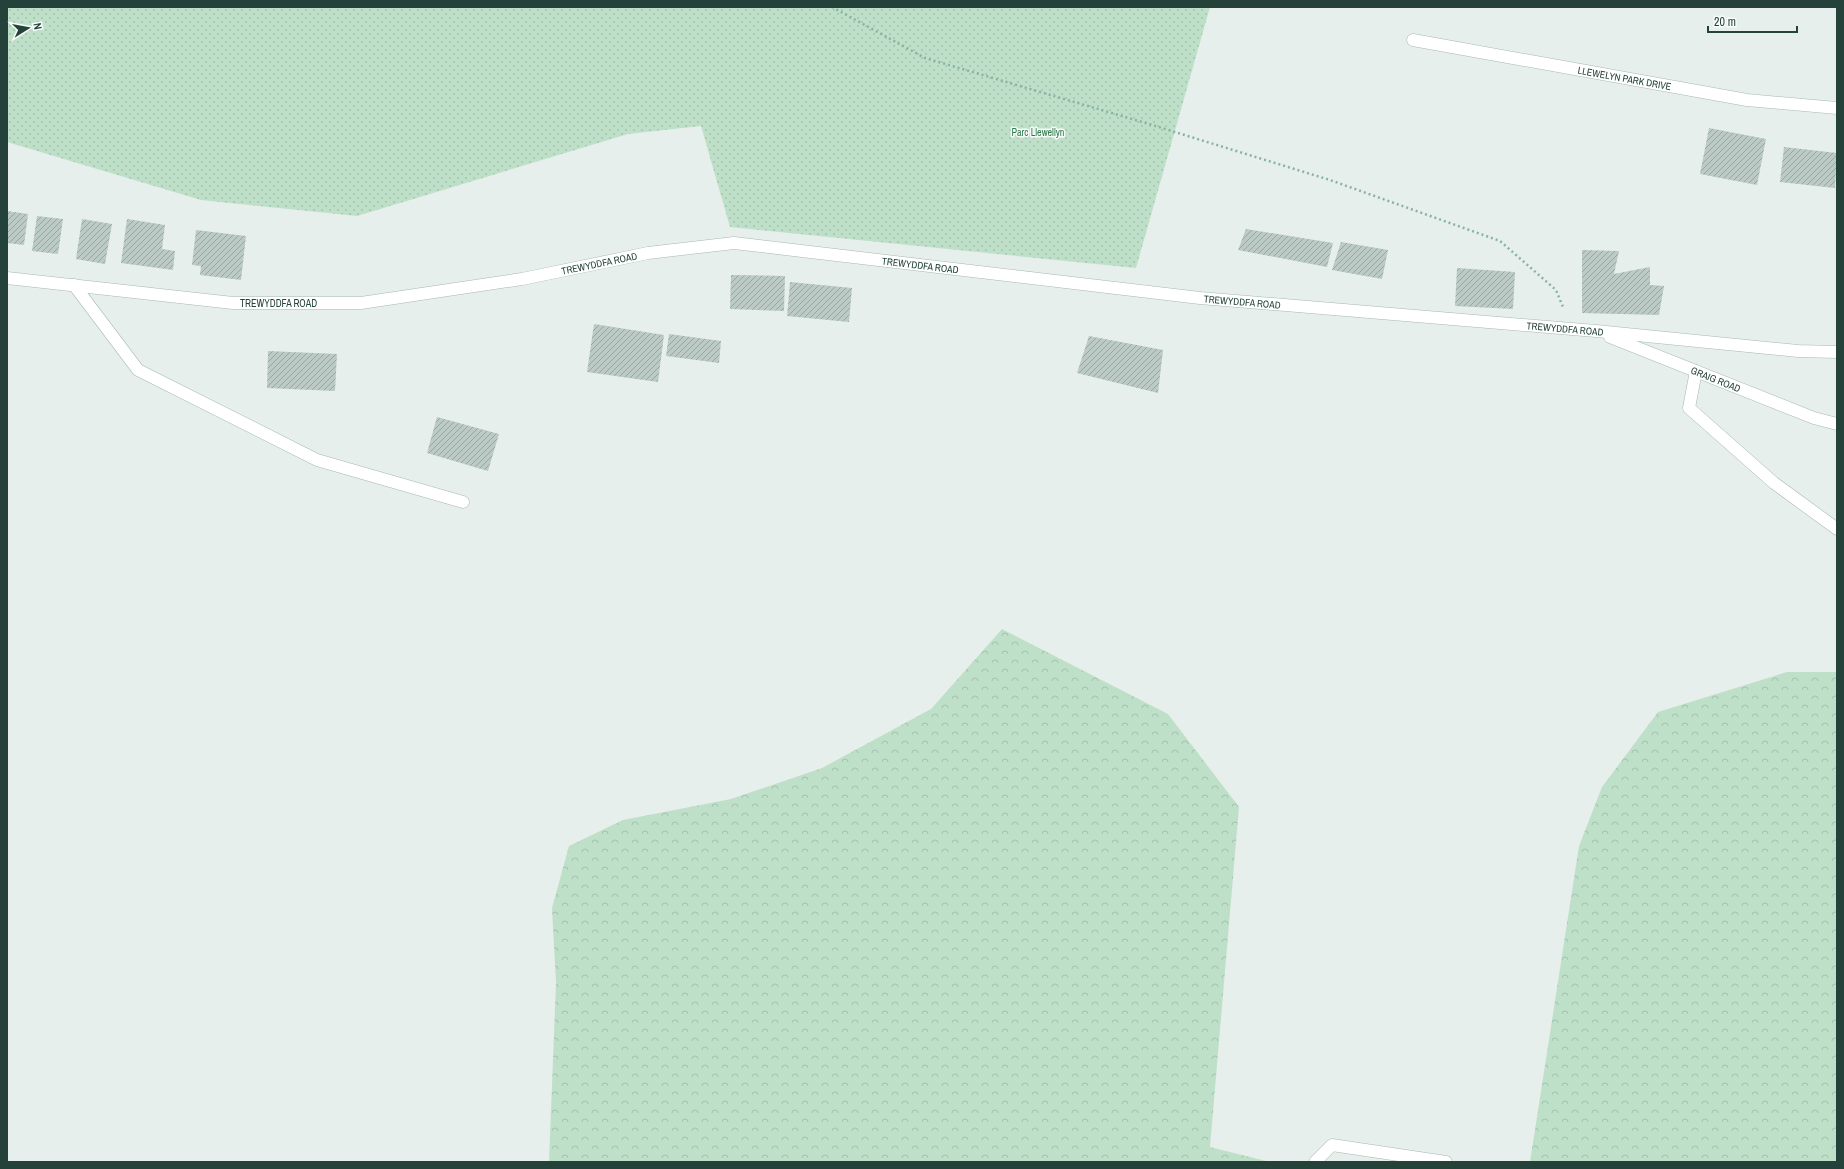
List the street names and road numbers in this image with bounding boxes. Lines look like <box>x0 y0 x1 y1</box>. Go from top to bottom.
street label: LLEWELYN PARK DRIVE <box>1577 64 1672 93</box>
street label: TREWYDDFA ROAD <box>560 249 638 278</box>
street label: TREWYDDFA ROAD <box>881 255 959 276</box>
street label: TREWYDDFA ROAD <box>1203 292 1281 312</box>
street label: TREWYDDFA ROAD <box>240 297 317 310</box>
street label: TREWYDDFA ROAD <box>1526 319 1604 339</box>
street label: GRAIG ROAD <box>1689 364 1743 395</box>

